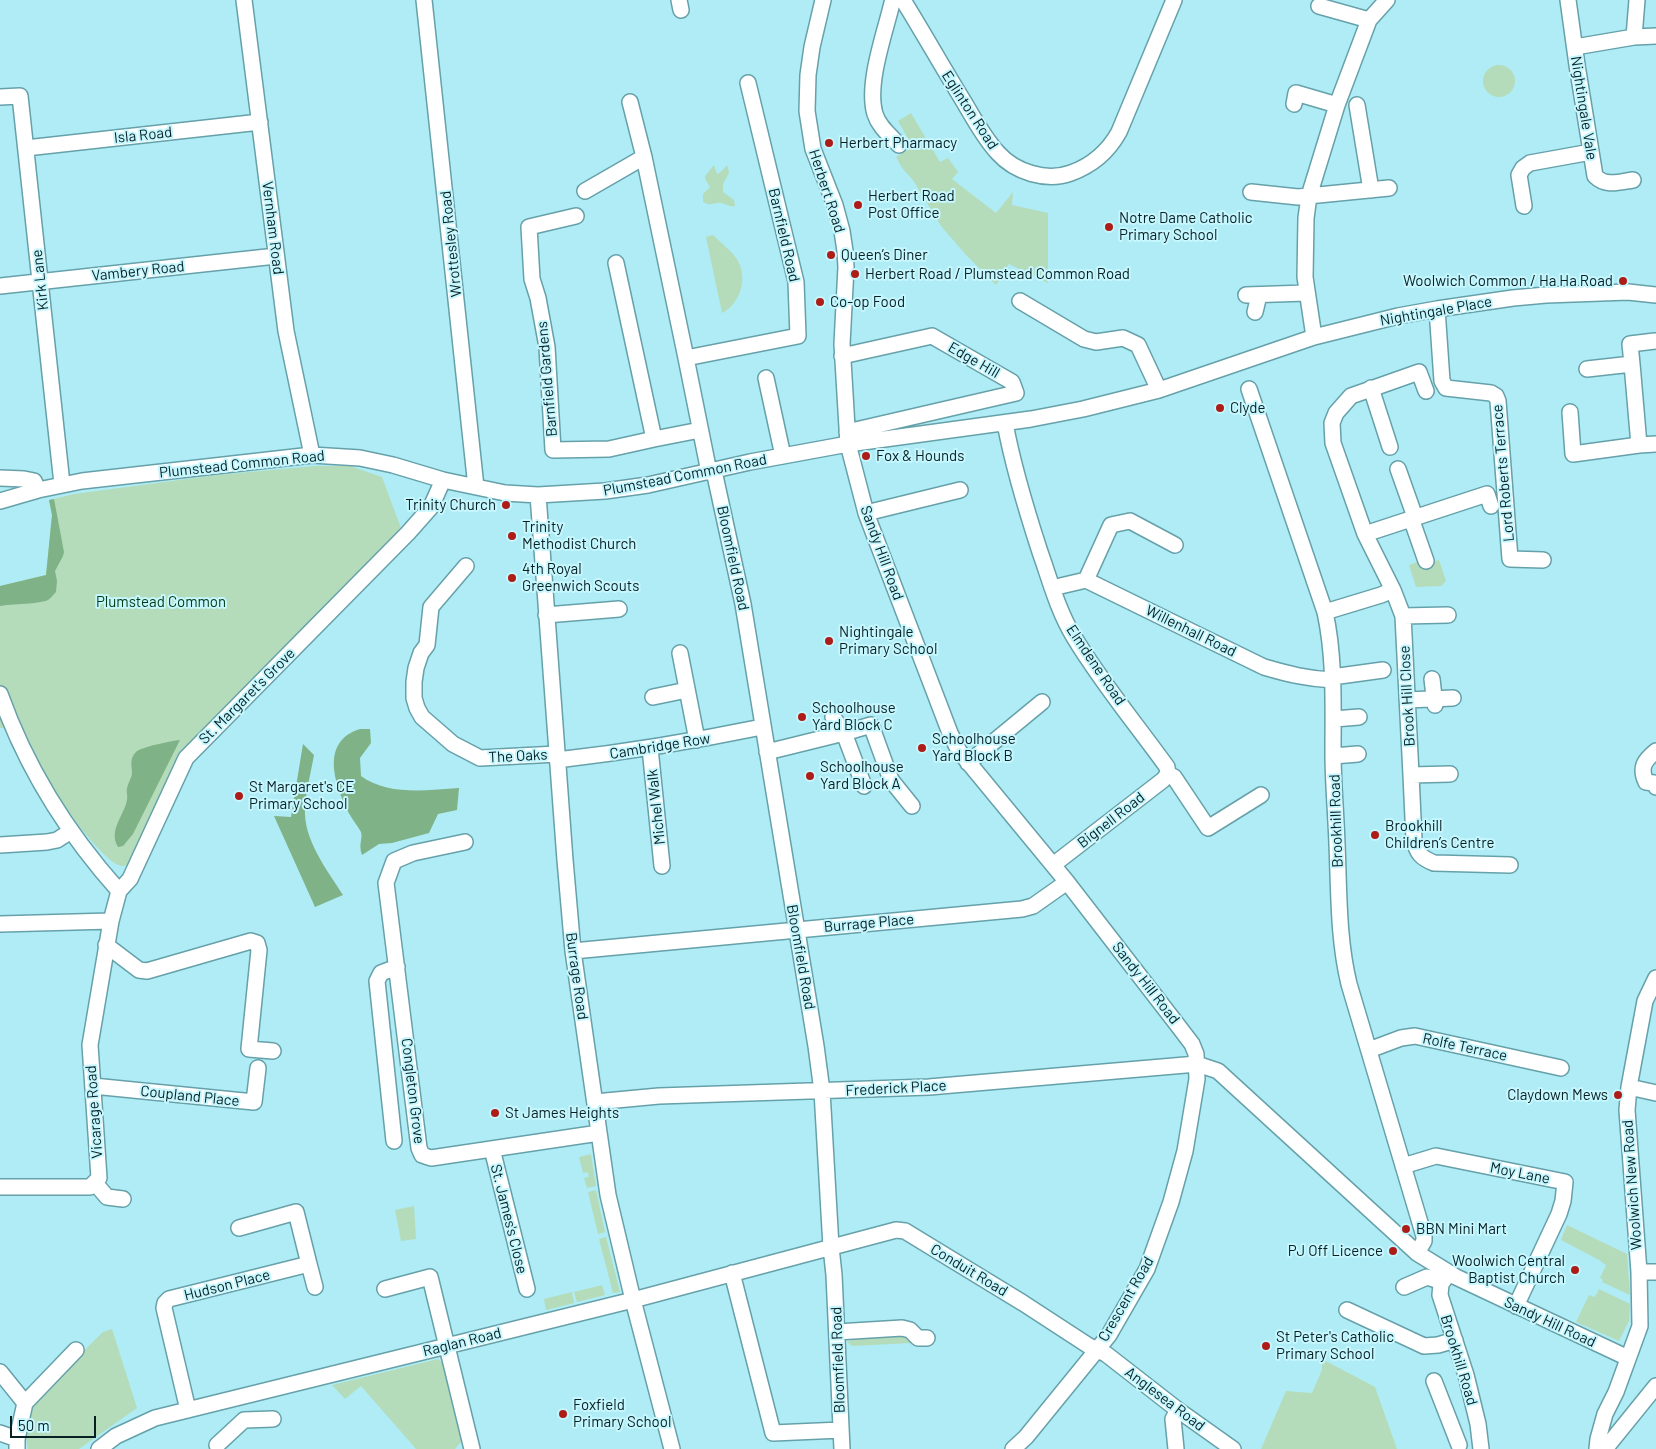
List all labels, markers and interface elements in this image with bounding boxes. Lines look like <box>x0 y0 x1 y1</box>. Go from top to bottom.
street label: Nightingale Vale <box>1567 55 1601 161</box>
street label: Eglinton Road <box>938 67 1002 153</box>
street label: Isla Road <box>113 123 173 147</box>
place label: Herbert Pharmacy <box>839 134 957 152</box>
marker: Herbert Pharmacy <box>823 137 835 149</box>
street label: Herbert Road <box>805 147 849 235</box>
street label: Vernham Road <box>258 180 288 276</box>
street label: Barnfield Road <box>764 186 804 284</box>
place label: Herbert Road Post Office <box>868 187 955 222</box>
street label: Wrottesley Road <box>436 190 466 298</box>
marker: Herbert Road Post Office <box>852 199 864 211</box>
place label: Notre Dame Catholic Primary School <box>1119 209 1252 244</box>
marker: Notre Dame Catholic Primary School <box>1103 221 1115 233</box>
place label: Queen’s Diner <box>841 246 928 264</box>
street label: Kirk Lane <box>28 249 52 311</box>
marker: Queen’s Diner <box>825 249 837 261</box>
street label: Vambery Road <box>91 257 185 285</box>
place label: Herbert Road / Plumstead Common Road <box>865 265 1130 283</box>
marker: Herbert Road / Plumstead Common Road <box>849 268 861 280</box>
place label: Woolwich Common / Ha Ha Road <box>1403 272 1613 290</box>
marker: Woolwich Common / Ha Ha Road <box>1617 275 1629 287</box>
street label: Nightingale Place <box>1379 292 1493 330</box>
place label: Co-op Food <box>830 293 905 311</box>
marker: Co-op Food <box>814 296 826 308</box>
street label: Barnfield Gardens <box>533 320 561 438</box>
street label: Edge Hill <box>945 338 1003 382</box>
place label: Clyde <box>1230 399 1265 417</box>
marker: Clyde <box>1214 402 1226 414</box>
street label: Lord Roberts Terrace <box>1488 404 1518 542</box>
street label: Plumstead Common Road <box>158 446 326 482</box>
place label: Fox & Hounds <box>876 447 964 465</box>
street label: Plumstead Common Road <box>602 450 768 500</box>
marker: Fox & Hounds <box>860 450 872 462</box>
place label: Trinity Church <box>405 496 496 514</box>
marker: Trinity Church <box>500 499 512 511</box>
street label: Sandy Hill Road <box>857 503 907 603</box>
street label: Bloomfield Road <box>713 504 753 612</box>
place label: Trinity Methodist Church <box>522 518 636 553</box>
marker: Trinity Methodist Church <box>506 530 518 542</box>
place label: 4th Royal Greenwich Scouts <box>522 560 639 595</box>
marker: 4th Royal Greenwich Scouts <box>506 572 518 584</box>
park label: Plumstead Common <box>96 593 226 611</box>
street label: Willenhall Road <box>1143 601 1239 661</box>
street label: Elmdene Road <box>1062 621 1130 709</box>
place label: Nightingale Primary School <box>839 623 937 658</box>
marker: Nightingale Primary School <box>823 635 835 647</box>
street label: St. Margaret's Grove <box>195 644 299 748</box>
street label: Brook Hill Close <box>1395 645 1419 747</box>
place label: Schoolhouse Yard Block C <box>812 699 896 734</box>
marker: Schoolhouse Yard Block C <box>796 711 808 723</box>
street label: Cambridge Row <box>608 729 712 763</box>
place label: Schoolhouse Yard Block B <box>932 730 1016 765</box>
marker: Schoolhouse Yard Block B <box>916 742 928 754</box>
street label: The Oaks <box>488 745 548 767</box>
place label: Schoolhouse Yard Block A <box>820 758 904 793</box>
street label: Michel Walk <box>643 768 669 846</box>
marker: Schoolhouse Yard Block A <box>804 770 816 782</box>
street label: Brookhill Road <box>1325 774 1347 868</box>
place label: St Margaret's CE Primary School <box>249 778 354 813</box>
street label: Bignell Road <box>1074 788 1148 852</box>
marker: St Margaret's CE Primary School <box>233 790 245 802</box>
place label: Brookhill Children’s Centre <box>1385 817 1495 852</box>
marker: Brookhill Children’s Centre <box>1369 829 1381 841</box>
street label: Bloomfield Road <box>783 903 819 1011</box>
street label: Burrage Place <box>823 910 915 936</box>
street label: Burrage Road <box>562 931 592 1021</box>
street label: Sandy Hill Road <box>1108 938 1184 1028</box>
street label: Rolfe Terrace <box>1421 1029 1509 1065</box>
street label: Congleton Grove <box>398 1037 428 1145</box>
street label: Vicarage Road <box>82 1065 106 1159</box>
street label: Frederick Place <box>845 1076 947 1100</box>
street label: Coupland Place <box>140 1082 240 1110</box>
place label: Claydown Mews <box>1507 1086 1608 1104</box>
marker: Claydown Mews <box>1612 1089 1624 1101</box>
place label: St James Heights <box>505 1104 619 1122</box>
marker: St James Heights <box>489 1107 501 1119</box>
street label: Woolwich New Road <box>1618 1119 1646 1251</box>
street label: Moy Lane <box>1489 1158 1551 1188</box>
street label: St. James's Close <box>487 1162 531 1276</box>
place label: BBN Mini Mart <box>1416 1220 1507 1238</box>
marker: BBN Mini Mart <box>1400 1223 1412 1235</box>
street label: Conduit Road <box>927 1240 1011 1300</box>
place label: PJ Off Licence <box>1288 1242 1383 1260</box>
marker: PJ Off Licence <box>1387 1245 1399 1257</box>
place label: Woolwich Central Baptist Church <box>1452 1252 1565 1287</box>
street label: Crescent Road <box>1094 1253 1158 1345</box>
marker: Woolwich Central Baptist Church <box>1569 1264 1581 1276</box>
street label: Hudson Place <box>182 1266 272 1304</box>
street label: Sandy Hill Road <box>1501 1293 1599 1351</box>
street label: Bloomfield Road <box>827 1306 849 1414</box>
street label: Brookhill Road <box>1437 1313 1481 1407</box>
street label: Raglan Road <box>421 1324 503 1360</box>
place label: St Peter's Catholic Primary School <box>1276 1328 1394 1363</box>
marker: St Peter's Catholic Primary School <box>1260 1340 1272 1352</box>
street label: Anglesea Road <box>1121 1363 1209 1435</box>
place label: Foxfield Primary School <box>573 1396 671 1431</box>
scale bar <box>12 1406 99 1438</box>
marker: Foxfield Primary School <box>557 1408 569 1420</box>
text: 50 m <box>18 1416 50 1434</box>

